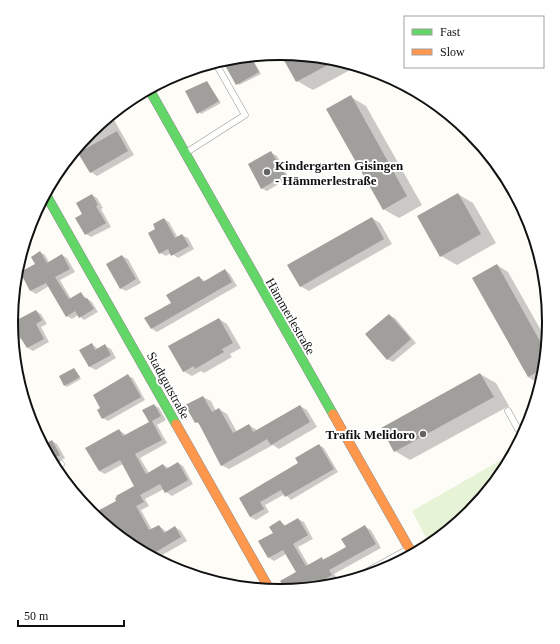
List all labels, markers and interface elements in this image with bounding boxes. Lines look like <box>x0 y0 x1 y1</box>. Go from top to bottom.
legend <box>404 16 544 68</box>
text: Fast <box>440 25 461 39</box>
text: Slow <box>440 45 465 59</box>
place label: Kindergarten Gisingen - Hämmerlestraße <box>275 158 404 188</box>
marker: Kindergarten Gisingen - Hämmerlestraße <box>262 167 272 177</box>
street label: Hämmerlestraße <box>263 275 319 357</box>
street label: Stadtgutstraße <box>144 349 193 422</box>
place label: Trafik Melidoro <box>326 427 415 442</box>
marker: Trafik Melidoro <box>418 429 428 439</box>
scale bar <box>18 602 124 628</box>
text: 50 m <box>24 609 49 623</box>

